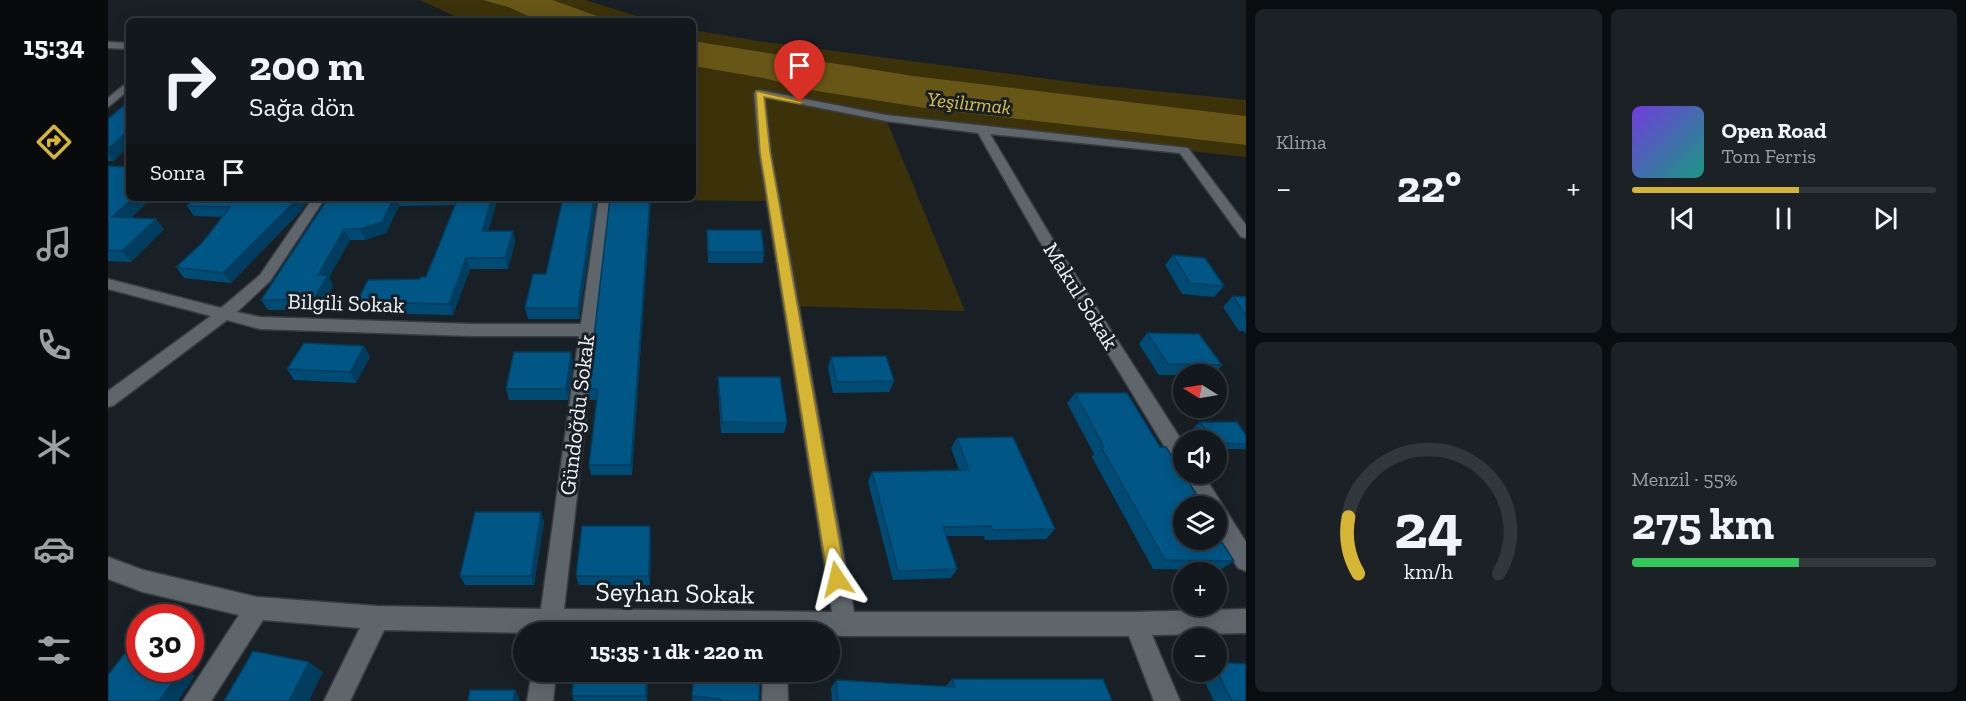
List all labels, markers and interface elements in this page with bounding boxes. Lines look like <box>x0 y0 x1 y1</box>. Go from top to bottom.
text: 15:34 <box>23 30 85 62</box>
text: 200 m <box>249 40 365 91</box>
pin <box>774 40 825 102</box>
icon: right <box>150 42 228 120</box>
icon: arrive <box>783 49 816 82</box>
water label: Yeşilırmak <box>926 87 1012 119</box>
text: Sağa dön <box>249 91 355 123</box>
text: Open Road <box>1722 117 1827 144</box>
icon: directions <box>33 121 75 163</box>
text: Klima <box>1276 130 1327 154</box>
text: Tom Ferris <box>1722 144 1816 168</box>
icon: arrive <box>217 156 250 189</box>
text: Sonra <box>150 159 205 186</box>
text: 22° <box>1397 160 1461 214</box>
text: − <box>1276 168 1291 207</box>
text: + <box>1567 168 1581 207</box>
icon: previous <box>1666 202 1699 235</box>
icon: pause <box>1767 202 1800 235</box>
icon: next <box>1869 202 1902 235</box>
icon: music <box>33 223 75 265</box>
street label: Makul Sokak <box>1037 238 1125 355</box>
street label: Bilgili Sokak <box>287 287 406 319</box>
icon: phone <box>33 324 75 366</box>
street label: Gündoğdu Sokak <box>554 333 600 497</box>
north arrow <box>1173 364 1227 418</box>
map controls <box>1173 364 1227 682</box>
icon: climate <box>33 426 75 468</box>
button: sound <box>1173 430 1227 484</box>
text: Menzil · 55% <box>1632 467 1737 491</box>
text: 24 <box>1394 489 1463 564</box>
button: layers <box>1173 496 1227 550</box>
text: 275 km <box>1632 497 1774 551</box>
icon: car <box>33 528 75 570</box>
position arrow <box>805 547 869 611</box>
text: km/h <box>1404 559 1453 584</box>
button: + <box>1173 562 1227 616</box>
street label: Seyhan Sokak <box>595 576 755 610</box>
speed limit sign: 30 <box>126 604 204 682</box>
button: − <box>1173 628 1227 682</box>
icon: filters <box>33 629 75 671</box>
text: 15:35 · 1 dk · 220 m <box>590 638 763 665</box>

